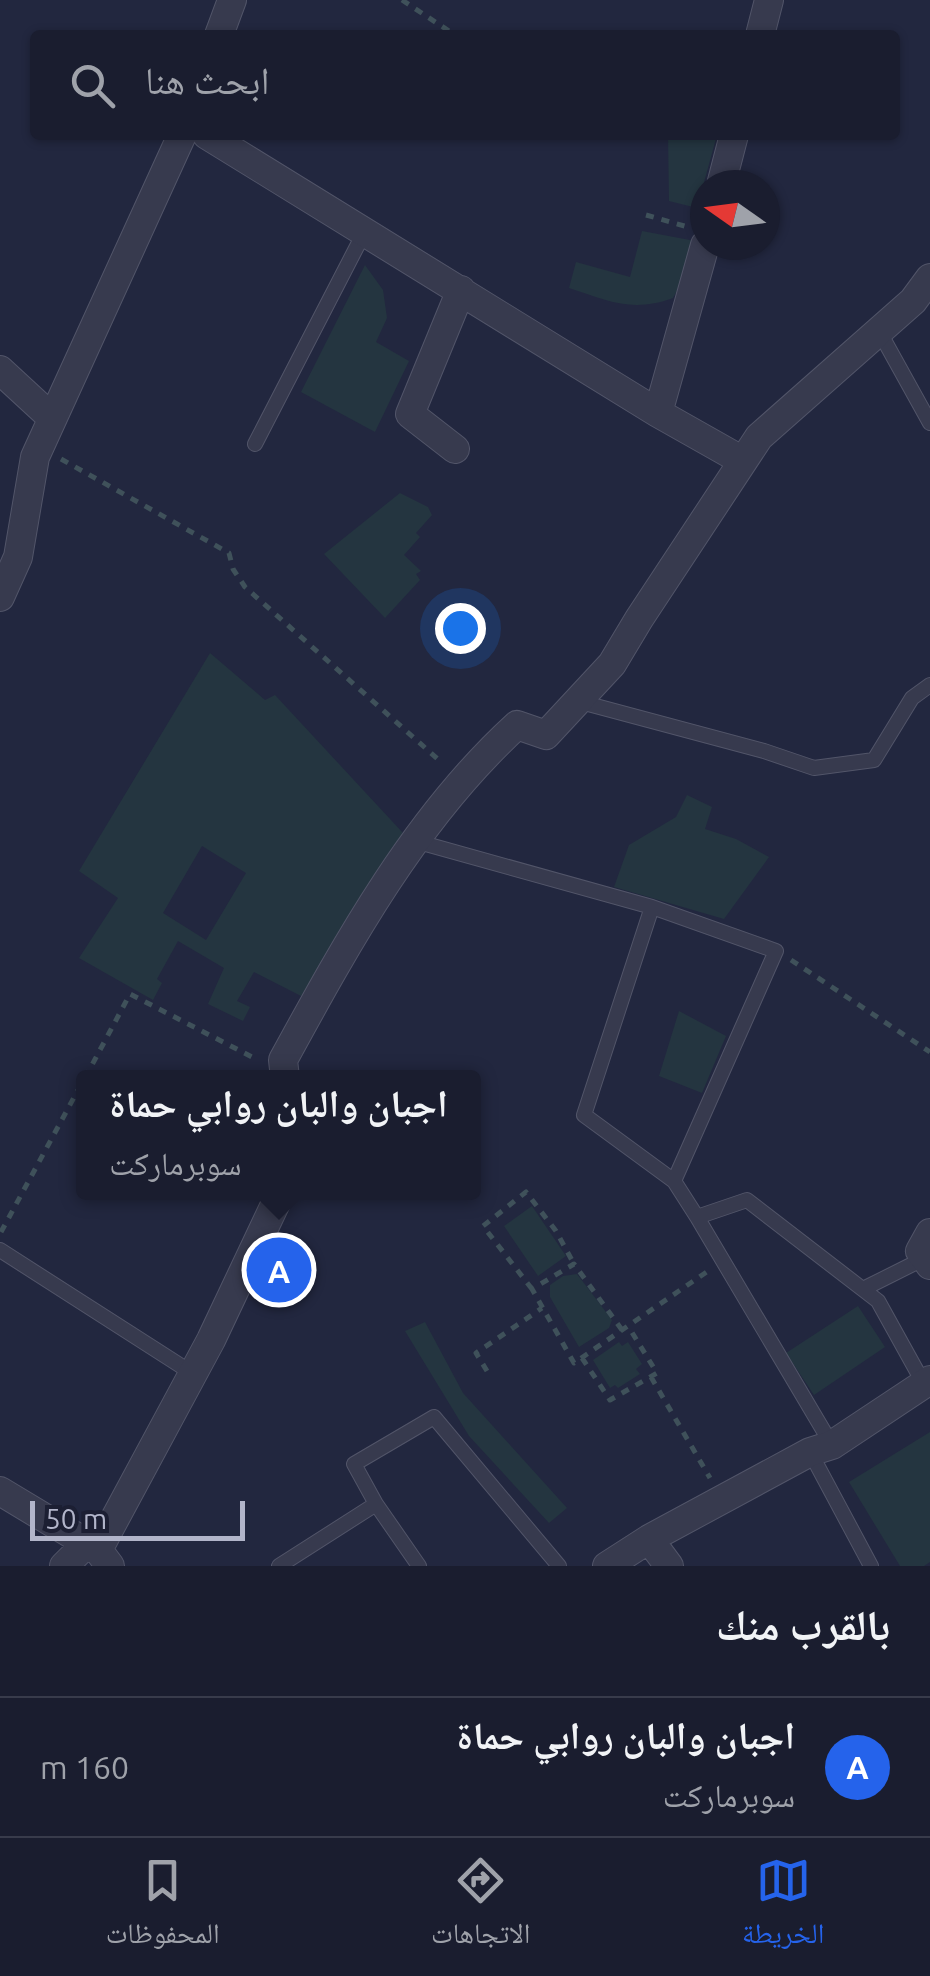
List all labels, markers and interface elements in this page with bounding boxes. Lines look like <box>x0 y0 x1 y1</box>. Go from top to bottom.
search box <box>30 30 900 140</box>
icon: search <box>65 58 120 113</box>
text: ابحث هنا <box>145 59 270 101</box>
north arrow <box>690 170 780 260</box>
your location <box>435 603 486 654</box>
popup <box>76 1070 481 1200</box>
text: اجبان والبان روابي حماة <box>109 1082 448 1124</box>
text: سوبرماركت <box>109 1145 241 1181</box>
pin: A <box>246 1232 312 1308</box>
scale bar <box>30 1496 245 1540</box>
text: 50 m <box>45 1503 107 1534</box>
text: بالقرب منك <box>716 1601 890 1648</box>
text: اجبان والبان روابي حماة <box>456 1714 795 1756</box>
text: 160 m <box>40 1749 129 1785</box>
text: A <box>846 1749 869 1785</box>
text: سوبرماركت <box>663 1777 795 1813</box>
tab: المحفوظات <box>106 1853 220 1961</box>
tab: الاتجاهات <box>431 1853 530 1961</box>
tab: الخريطة <box>742 1853 824 1961</box>

